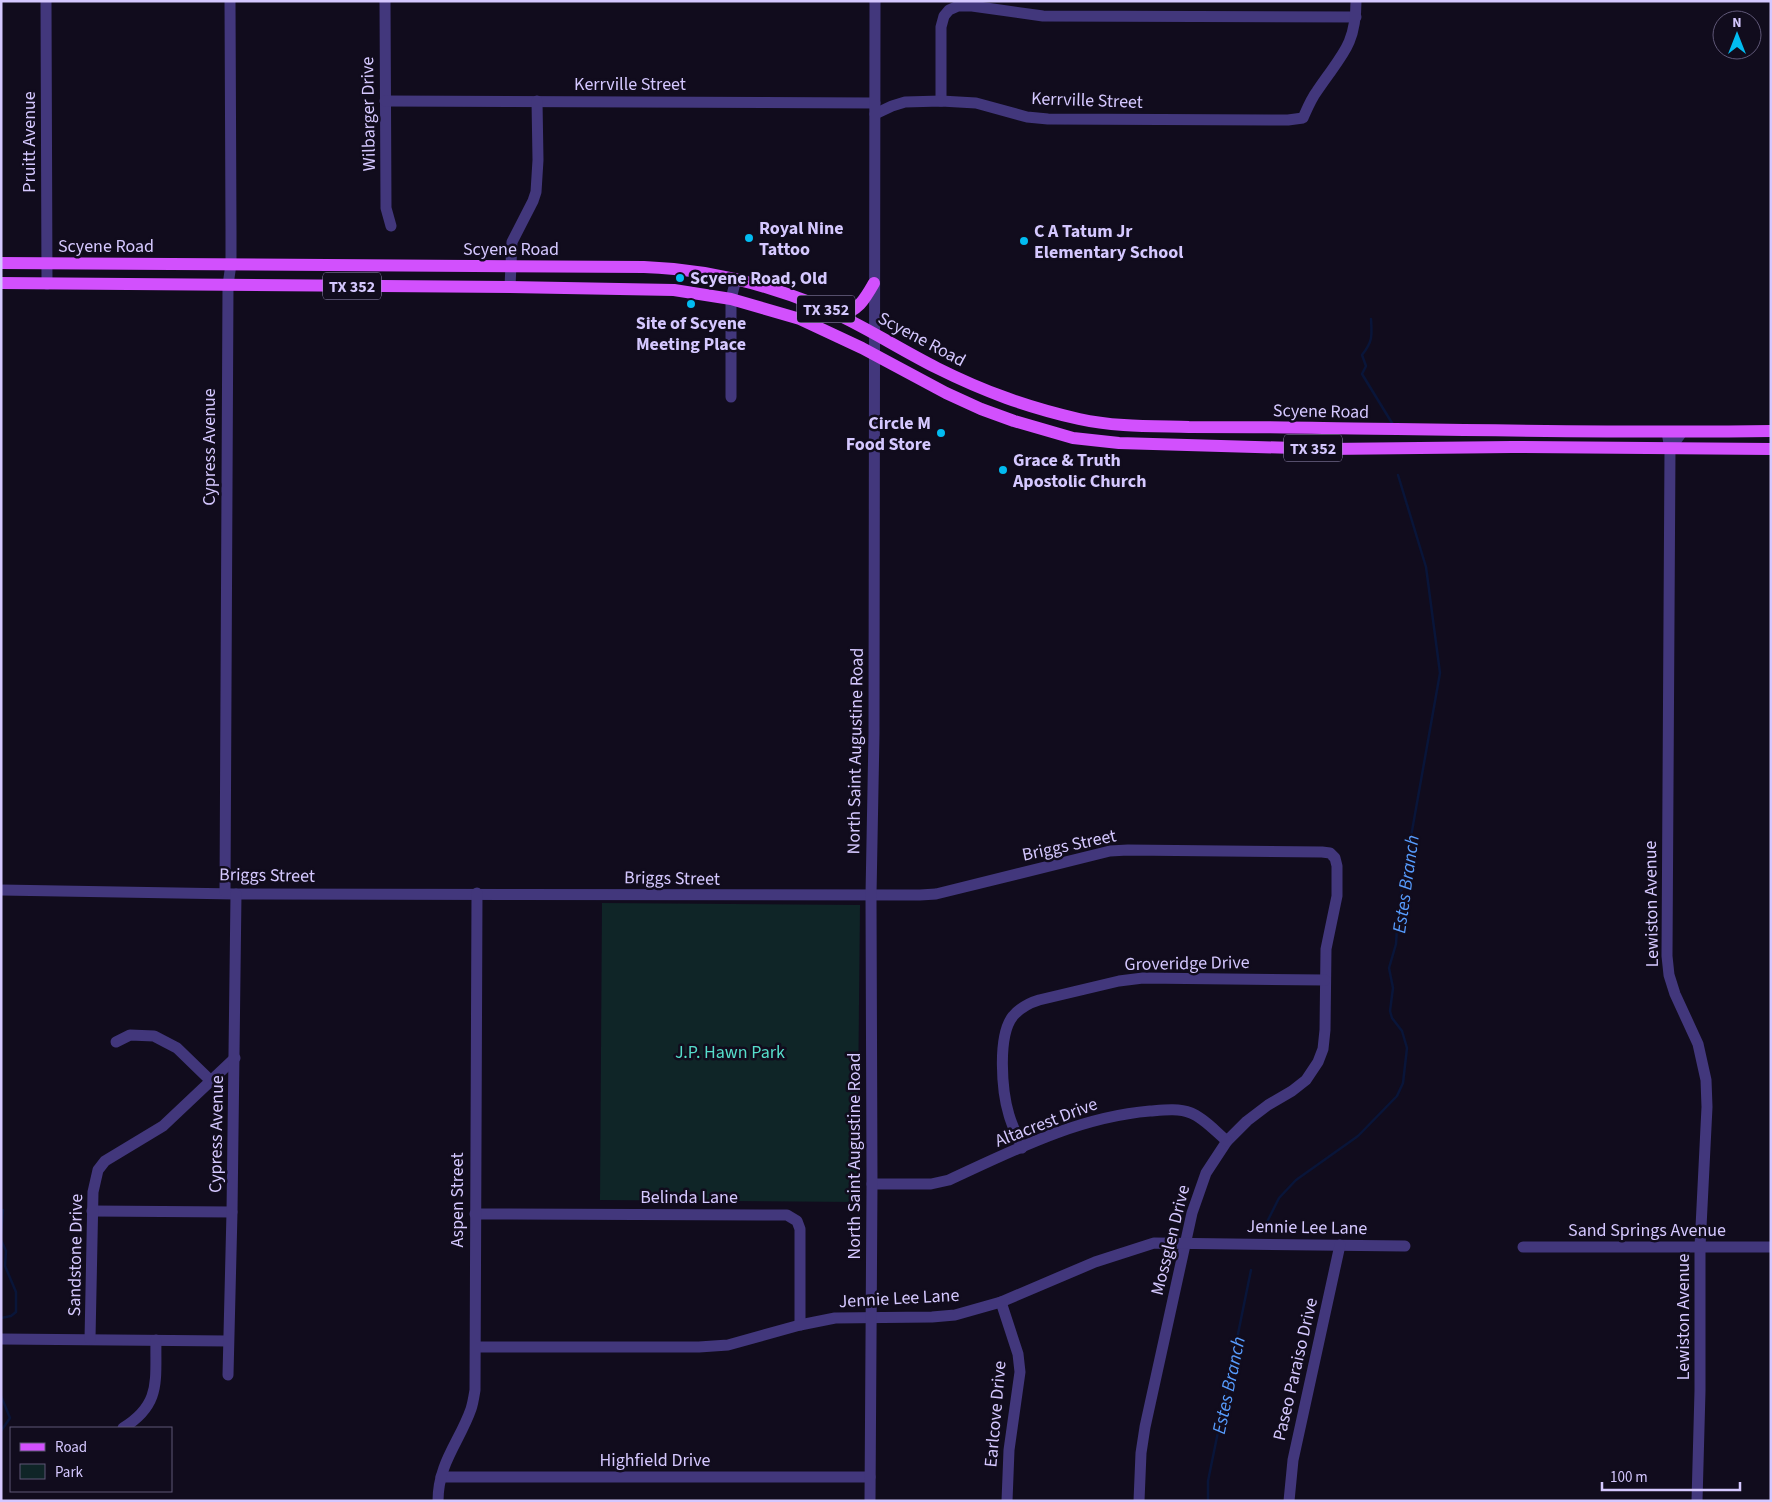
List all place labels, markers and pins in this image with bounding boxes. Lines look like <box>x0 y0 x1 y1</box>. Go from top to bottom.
place label: Royal Nine Tattoo <box>759 216 844 262</box>
place label: C A Tatum Jr Elementary School <box>1034 219 1184 265</box>
marker: Royal Nine Tattoo <box>743 232 755 244</box>
marker: C A Tatum Jr Elementary School <box>1018 235 1030 247</box>
place label: Scyene Road, Old <box>690 266 827 291</box>
marker: Scyene Road, Old <box>674 272 686 284</box>
marker: Site of Scyene Meeting Place <box>685 298 697 310</box>
place label: Site of Scyene Meeting Place <box>636 311 746 357</box>
place label: Circle M Food Store <box>846 411 931 457</box>
marker: Circle M Food Store <box>935 427 947 439</box>
place label: Grace & Truth Apostolic Church <box>1012 448 1147 494</box>
marker: Grace & Truth Apostolic Church <box>997 464 1009 476</box>

